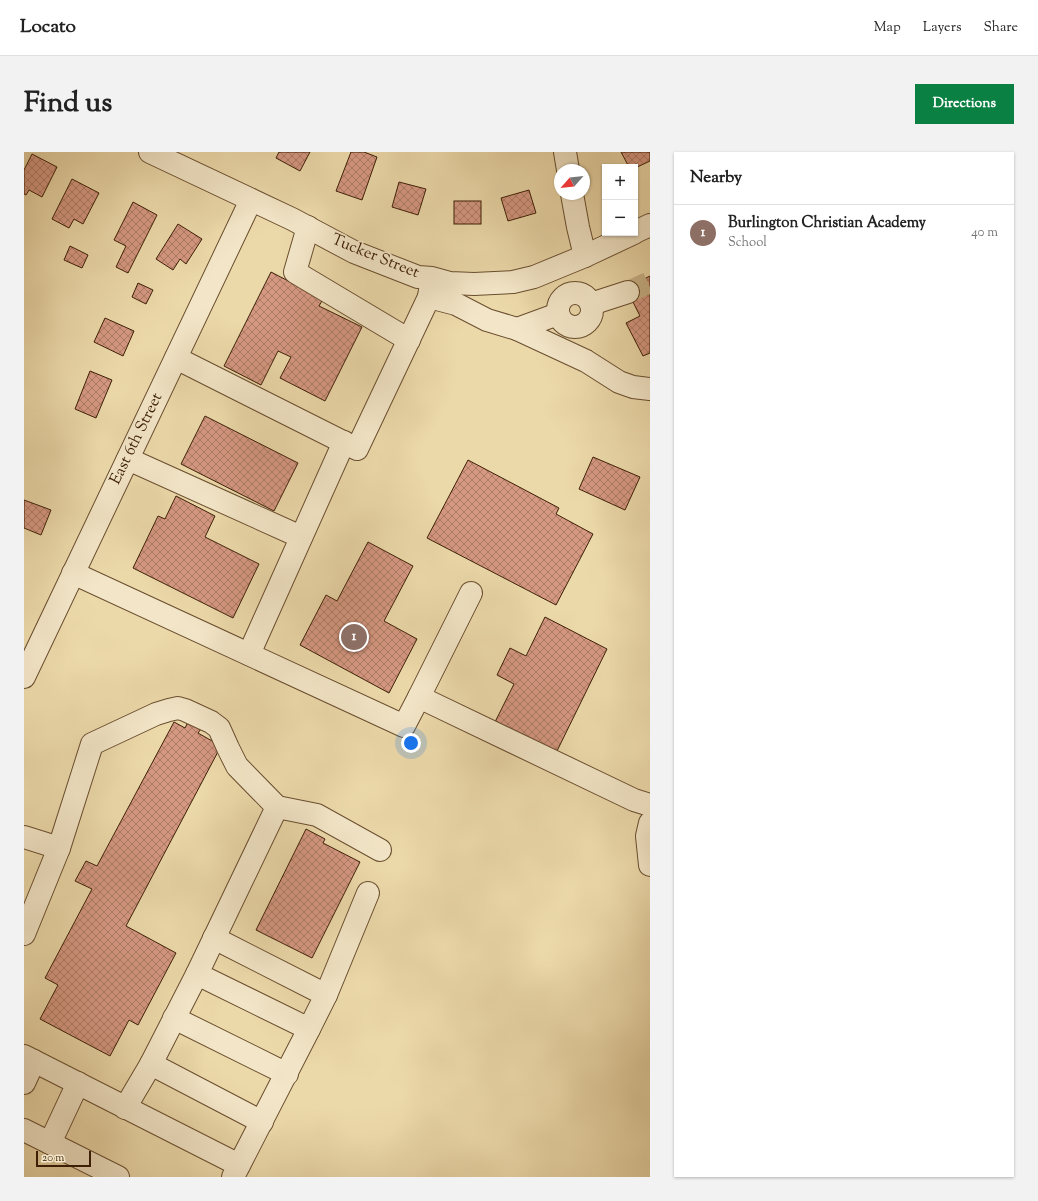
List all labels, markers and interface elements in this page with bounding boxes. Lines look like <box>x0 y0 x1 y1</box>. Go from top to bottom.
text: Locato <box>20 14 76 41</box>
text: Map <box>874 18 901 38</box>
text: Layers <box>923 18 961 38</box>
text: Share <box>983 18 1018 38</box>
text: Find us <box>24 84 112 124</box>
button: Directions <box>915 84 1014 124</box>
north arrow <box>554 164 590 200</box>
map controls <box>602 164 638 236</box>
button: + <box>602 164 638 200</box>
text: Nearby <box>690 166 742 190</box>
button: − <box>602 200 638 236</box>
text: Burlington Christian Academy <box>728 213 926 234</box>
text: 1 <box>701 224 705 242</box>
text: 40 m <box>971 224 998 242</box>
street label: Tucker Street <box>328 229 423 285</box>
text: School <box>728 234 767 252</box>
street label: East 6th Street <box>105 389 169 489</box>
pin: 1 <box>341 622 367 652</box>
your location <box>401 733 421 753</box>
scale bar <box>36 1149 91 1168</box>
text: 20 m <box>42 1150 64 1166</box>

